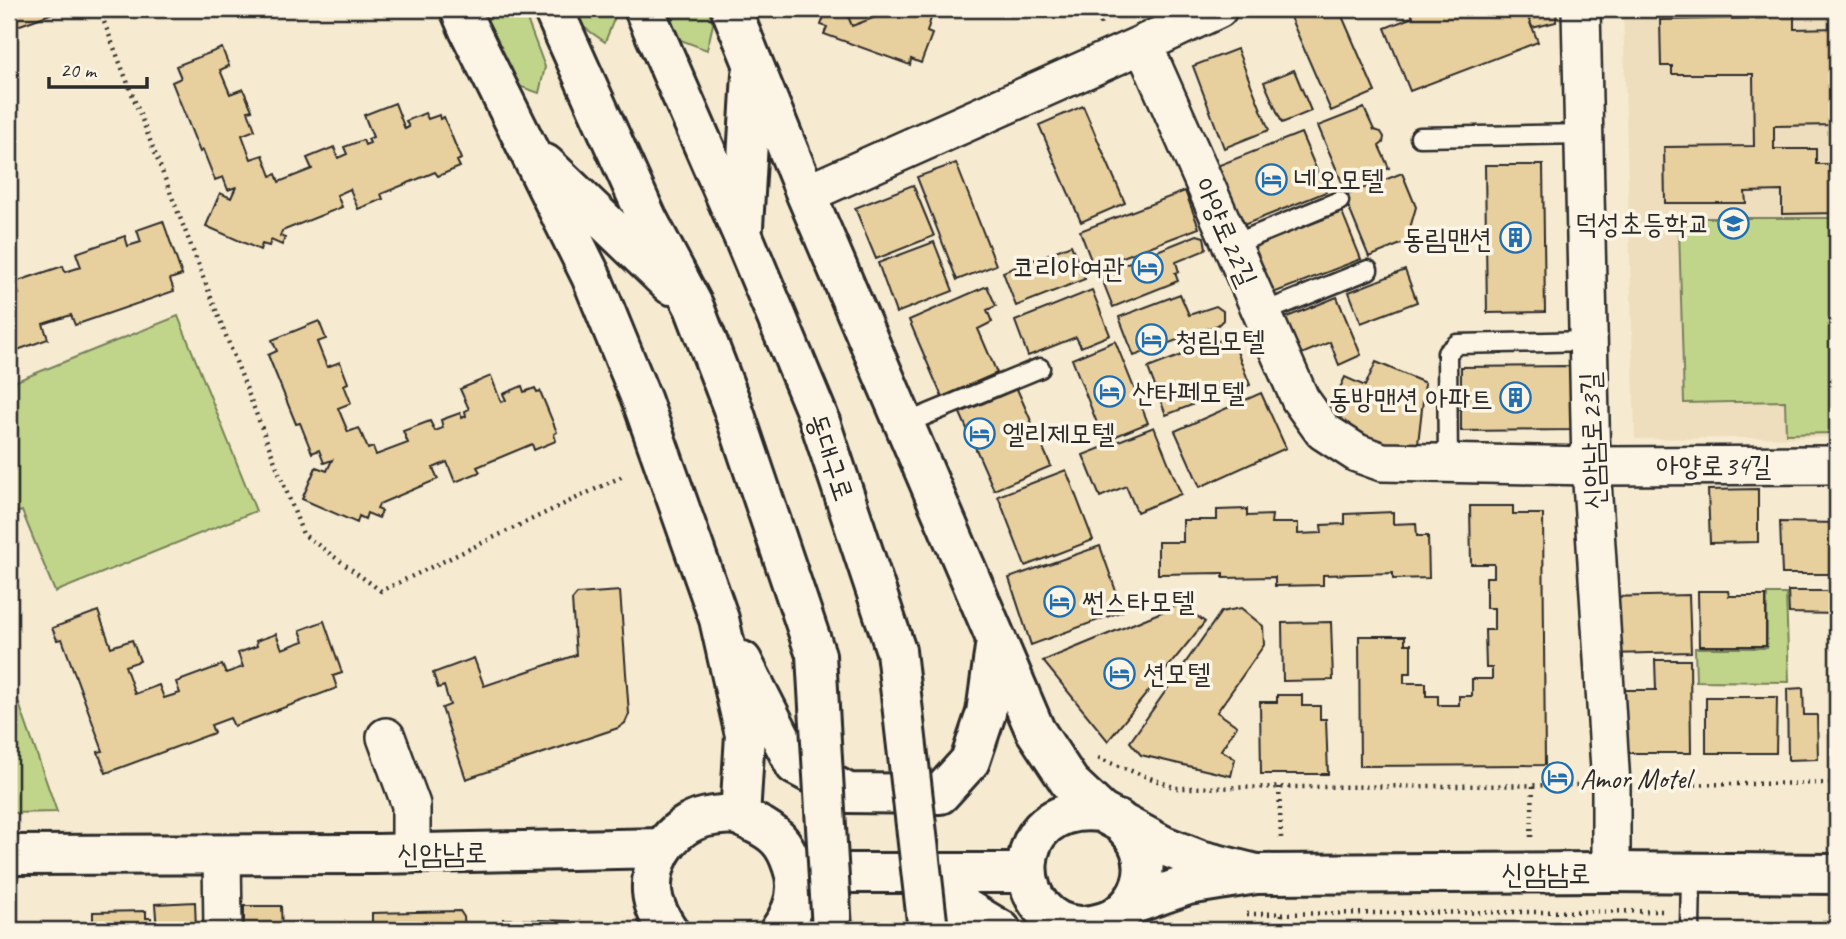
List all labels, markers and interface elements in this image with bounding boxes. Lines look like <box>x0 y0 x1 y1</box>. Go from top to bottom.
scale bar <box>49 46 147 90</box>
text: 20 m <box>60 57 98 83</box>
hotel icon: 네오모텔 <box>1254 162 1288 196</box>
place label: 네오모텔 <box>1294 162 1384 197</box>
street label: 아양로22길 <box>1187 172 1265 292</box>
place label: 덕성초등학교 <box>1575 206 1710 241</box>
school or university icon: 덕성초등학교 <box>1716 206 1750 240</box>
place label: 동림맨션 <box>1402 221 1492 256</box>
building icon: 동림맨션 <box>1498 221 1532 255</box>
place label: 코리아여관 <box>1012 250 1125 285</box>
hotel icon: 코리아여관 <box>1131 250 1165 284</box>
hotel icon: 청림모텔 <box>1135 323 1169 357</box>
place label: 청림모텔 <box>1175 323 1265 358</box>
street label: 신암남로23길 <box>1572 372 1612 510</box>
hotel icon: 산타페모텔 <box>1092 375 1126 409</box>
place label: 산타페모텔 <box>1132 375 1245 410</box>
place label: 동방맨션 아파트 <box>1329 381 1493 416</box>
building icon: 동방맨션 아파트 <box>1499 381 1533 415</box>
street label: 동대구로 <box>800 409 862 505</box>
hotel icon: 엘리제모텔 <box>962 416 996 450</box>
place label: 엘리제모텔 <box>1002 416 1115 451</box>
street label: 아양로34길 <box>1656 448 1772 483</box>
hotel icon: 썬스타모텔 <box>1042 584 1076 618</box>
place label: 썬스타모텔 <box>1082 584 1195 619</box>
hotel icon: 션모텔 <box>1103 656 1137 690</box>
place label: 션모텔 <box>1143 656 1211 691</box>
hotel icon: Amor Motel <box>1540 761 1574 795</box>
place label: Amor Motel <box>1580 761 1695 796</box>
street label: 신암남로 <box>397 835 487 871</box>
street label: 신암남로 <box>1501 856 1591 891</box>

